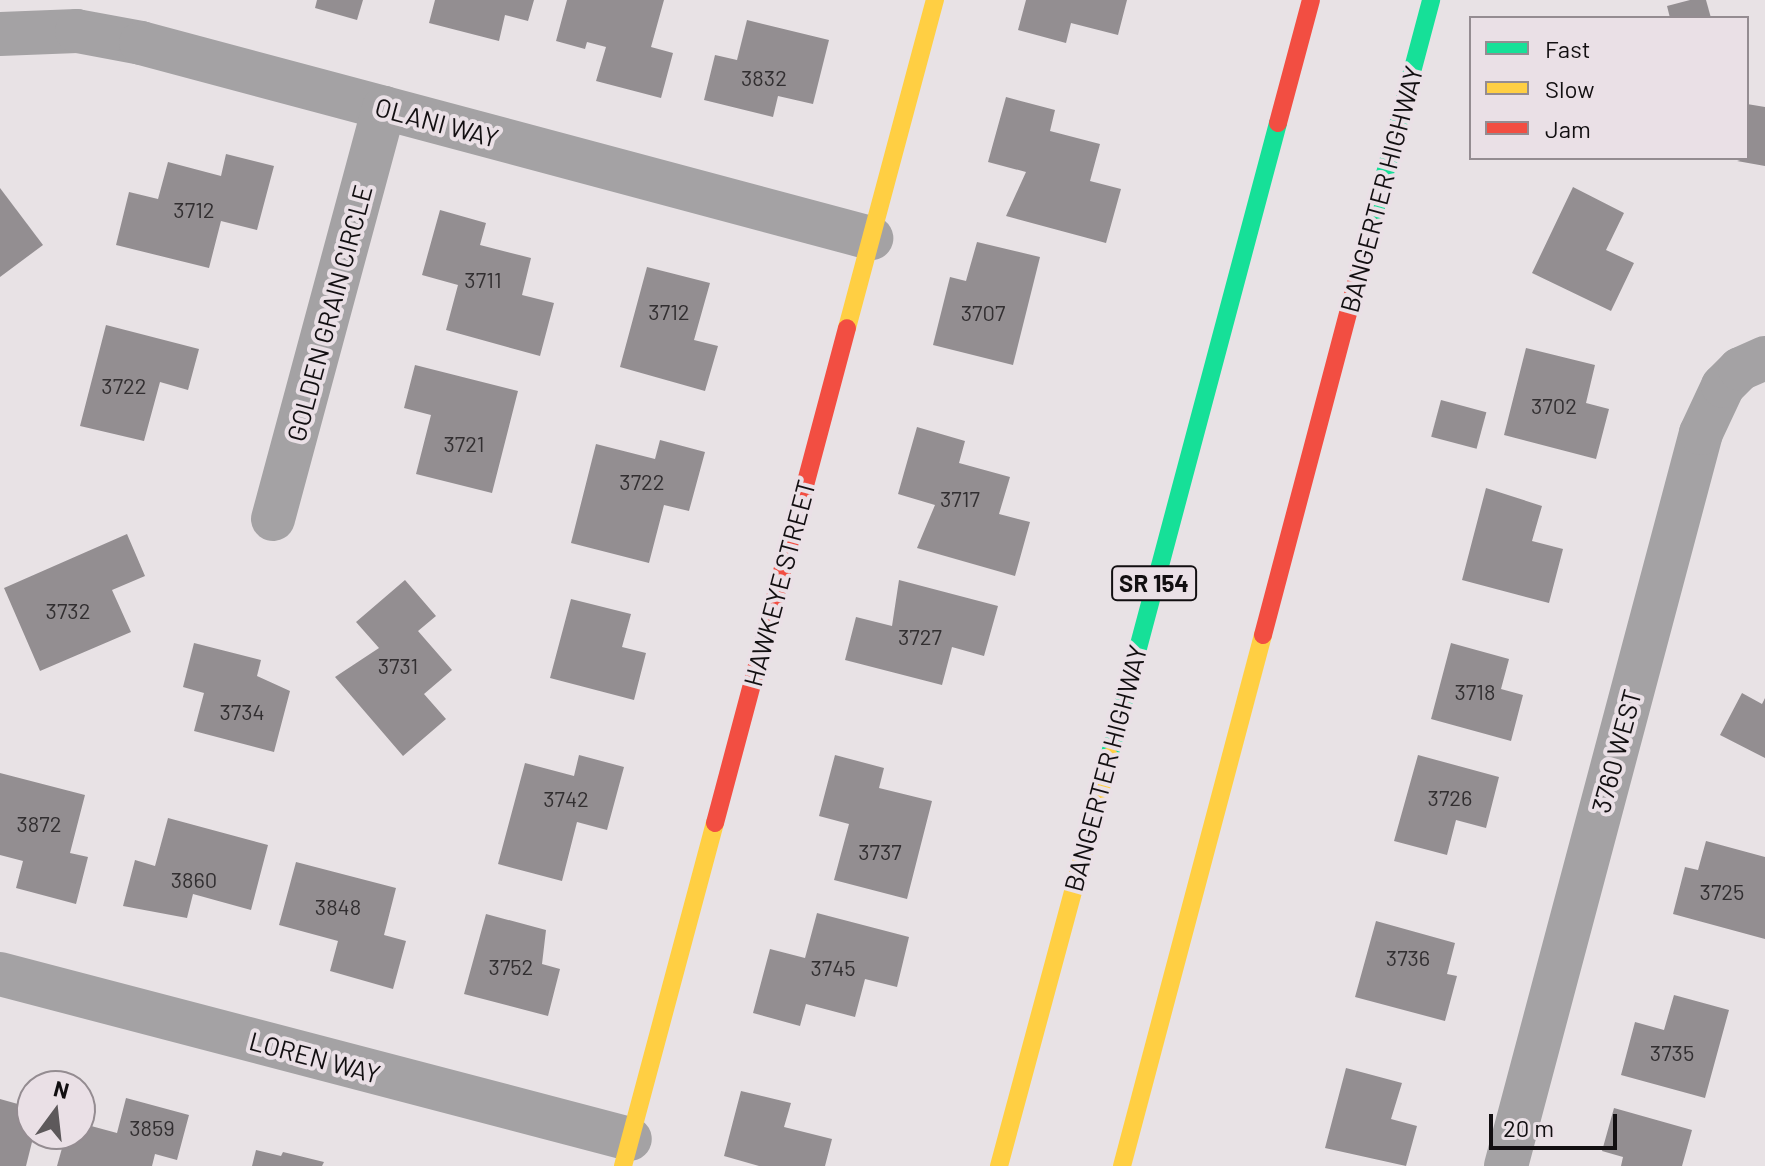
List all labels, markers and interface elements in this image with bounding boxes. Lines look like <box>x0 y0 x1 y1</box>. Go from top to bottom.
legend <box>1469 16 1749 160</box>
text: Fast <box>1545 34 1590 63</box>
street label: BANGERTER HIGHWAY <box>1333 62 1429 316</box>
house number: 3832 <box>741 65 787 91</box>
text: Slow <box>1545 74 1594 103</box>
street label: OLANI WAY <box>372 91 502 153</box>
text: Jam <box>1545 114 1591 143</box>
street label: GOLDEN GRAIN CIRCLE <box>280 181 378 445</box>
house number: 3712 <box>173 197 215 223</box>
house number: 3711 <box>464 267 502 293</box>
house number: 3712 <box>648 299 690 325</box>
house number: 3707 <box>961 300 1005 326</box>
house number: 3722 <box>101 373 147 399</box>
house number: 3702 <box>1531 393 1577 419</box>
house number: 3721 <box>444 431 484 457</box>
house number: 3722 <box>619 469 665 495</box>
street label: HAWKEYE STREET <box>736 476 822 690</box>
house number: 3717 <box>940 486 980 512</box>
road number: SR 154 <box>1110 563 1198 603</box>
house number: 3732 <box>46 598 90 624</box>
house number: 3727 <box>898 624 942 650</box>
street label: BANGERTER HIGHWAY <box>1057 641 1153 895</box>
house number: 3731 <box>378 653 418 679</box>
house number: 3718 <box>1455 679 1495 705</box>
street label: 3760 WEST <box>1585 686 1647 816</box>
house number: 3734 <box>219 699 265 725</box>
house number: 3726 <box>1428 785 1472 811</box>
house number: 3742 <box>543 786 589 812</box>
house number: 3872 <box>17 811 61 837</box>
house number: 3737 <box>858 839 902 865</box>
house number: 3860 <box>171 867 217 893</box>
house number: 3725 <box>1700 879 1744 905</box>
house number: 3848 <box>315 894 361 920</box>
house number: 3736 <box>1386 945 1430 971</box>
house number: 3752 <box>489 954 533 980</box>
house number: 3745 <box>810 955 856 981</box>
street label: LOREN WAY <box>246 1025 384 1089</box>
house number: 3735 <box>1650 1040 1694 1066</box>
north arrow <box>16 1070 96 1150</box>
text: N <box>51 1074 72 1103</box>
scale bar <box>1493 1098 1621 1148</box>
text: 20 m <box>1503 1113 1554 1142</box>
house number: 3859 <box>129 1115 175 1141</box>

